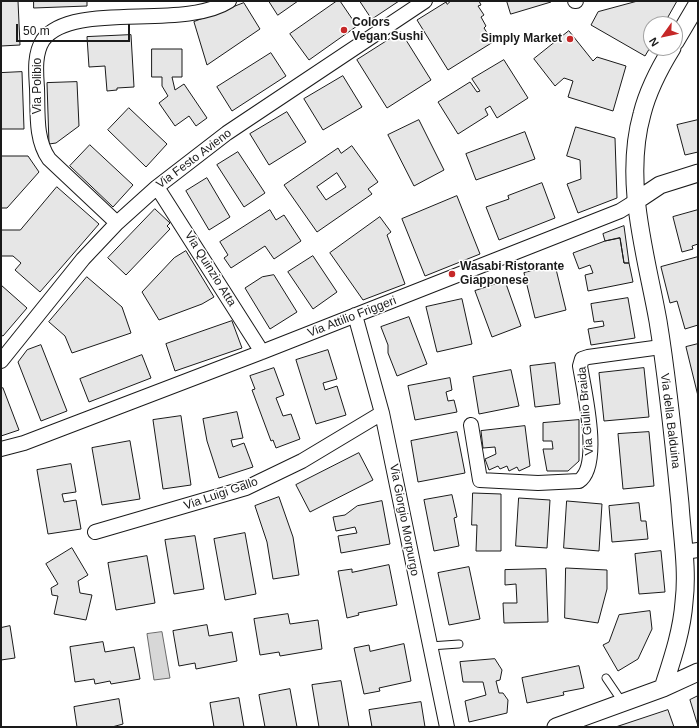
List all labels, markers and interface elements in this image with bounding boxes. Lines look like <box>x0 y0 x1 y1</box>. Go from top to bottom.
scale bar <box>18 16 132 42</box>
place label: Colors Vegan Sushi <box>352 16 423 44</box>
north arrow <box>643 16 683 56</box>
text: 50 m <box>23 24 50 38</box>
marker: Colors Vegan Sushi <box>339 25 349 35</box>
place label: Simply Market <box>481 32 562 46</box>
marker: Simply Market <box>565 34 575 44</box>
text: N <box>647 35 661 49</box>
street label: Via Polibio <box>31 58 45 114</box>
street label: Via Festo Avieno <box>154 126 234 192</box>
street label: Via Quinzio Atta <box>181 229 239 309</box>
place label: Wasabi Ristorante Giapponese <box>460 260 564 288</box>
marker: Wasabi Ristorante Giapponese <box>447 269 457 279</box>
street label: Via Attilio Friggeri <box>306 293 398 341</box>
street label: Via Giulio Braida <box>575 366 597 456</box>
street label: Via della Balduina <box>657 373 683 469</box>
street label: Via Giorgio Morpurgo <box>386 463 422 577</box>
street label: Via Luigi Gallo <box>182 475 260 513</box>

